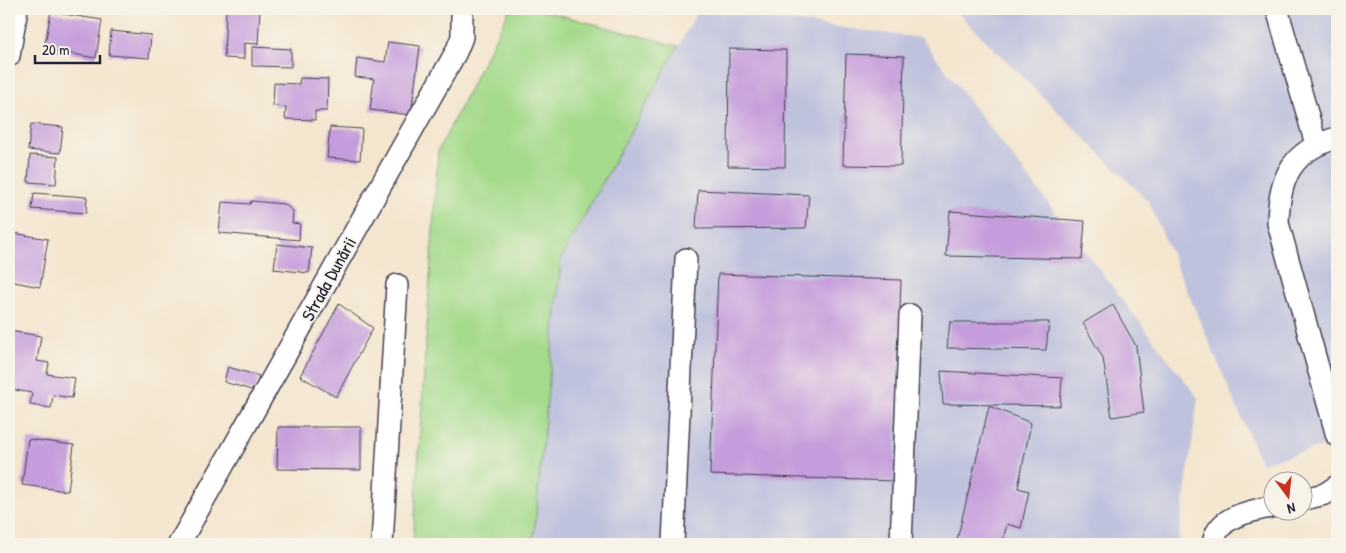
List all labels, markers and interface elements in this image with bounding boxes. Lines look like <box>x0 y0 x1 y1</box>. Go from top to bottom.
scale bar <box>35 32 100 64</box>
text: 20 m <box>42 39 69 60</box>
street label: Strada Dunării <box>295 232 362 325</box>
north arrow <box>1264 470 1314 520</box>
text: N <box>1285 499 1298 519</box>

